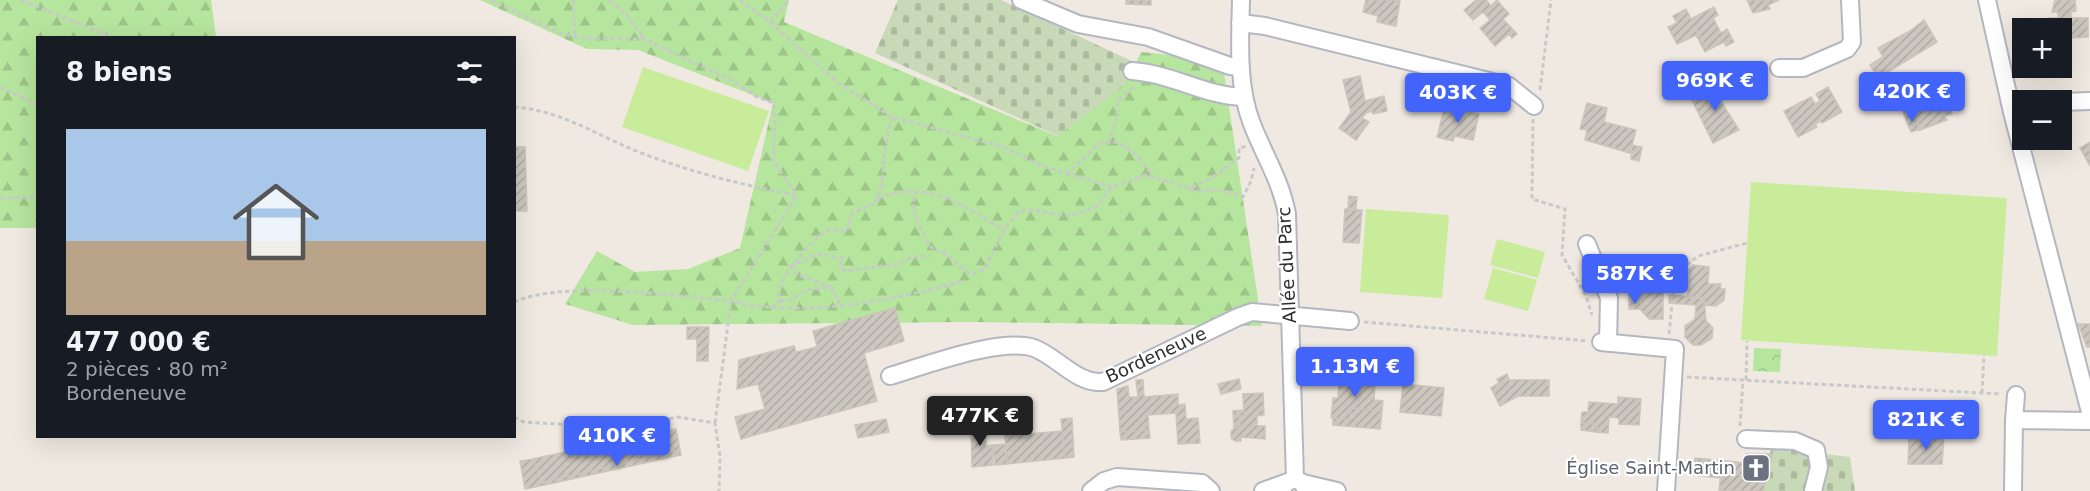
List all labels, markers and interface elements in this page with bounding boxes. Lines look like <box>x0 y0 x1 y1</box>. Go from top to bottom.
map controls <box>2012 18 2072 150</box>
button: + <box>2012 18 2072 78</box>
icon: filters <box>453 56 486 89</box>
text: 8 biens <box>66 57 172 87</box>
pin: 969K € <box>1666 61 1764 112</box>
text: 969K € <box>1676 68 1754 92</box>
pin: 420K € <box>1863 72 1961 123</box>
pin: 403K € <box>1409 73 1507 124</box>
text: 420K € <box>1873 79 1951 103</box>
text: 403K € <box>1419 80 1497 104</box>
button: − <box>2012 90 2072 150</box>
icon: home <box>222 168 330 276</box>
street label: Allée du Parc <box>1273 206 1300 324</box>
pin: 587K € <box>1586 254 1684 305</box>
text: 587K € <box>1596 261 1674 285</box>
street label: Bordeneuve <box>1102 322 1209 387</box>
text: 477 000 € <box>66 327 211 357</box>
pin: 1.13M € <box>1300 347 1410 398</box>
text: 1.13M € <box>1310 354 1400 378</box>
text: 2 pièces · 80 m² <box>66 357 228 381</box>
text: Bordeneuve <box>66 381 187 405</box>
pin: 477K € <box>931 396 1029 447</box>
pin: 821K € <box>1877 400 1975 451</box>
text: 477K € <box>941 403 1019 427</box>
text: 821K € <box>1887 407 1965 431</box>
pin: 410K € <box>568 416 666 467</box>
text: 410K € <box>578 423 656 447</box>
church icon: Église Saint-Martin <box>1740 452 1772 484</box>
place label: Église Saint-Martin <box>1566 457 1735 478</box>

